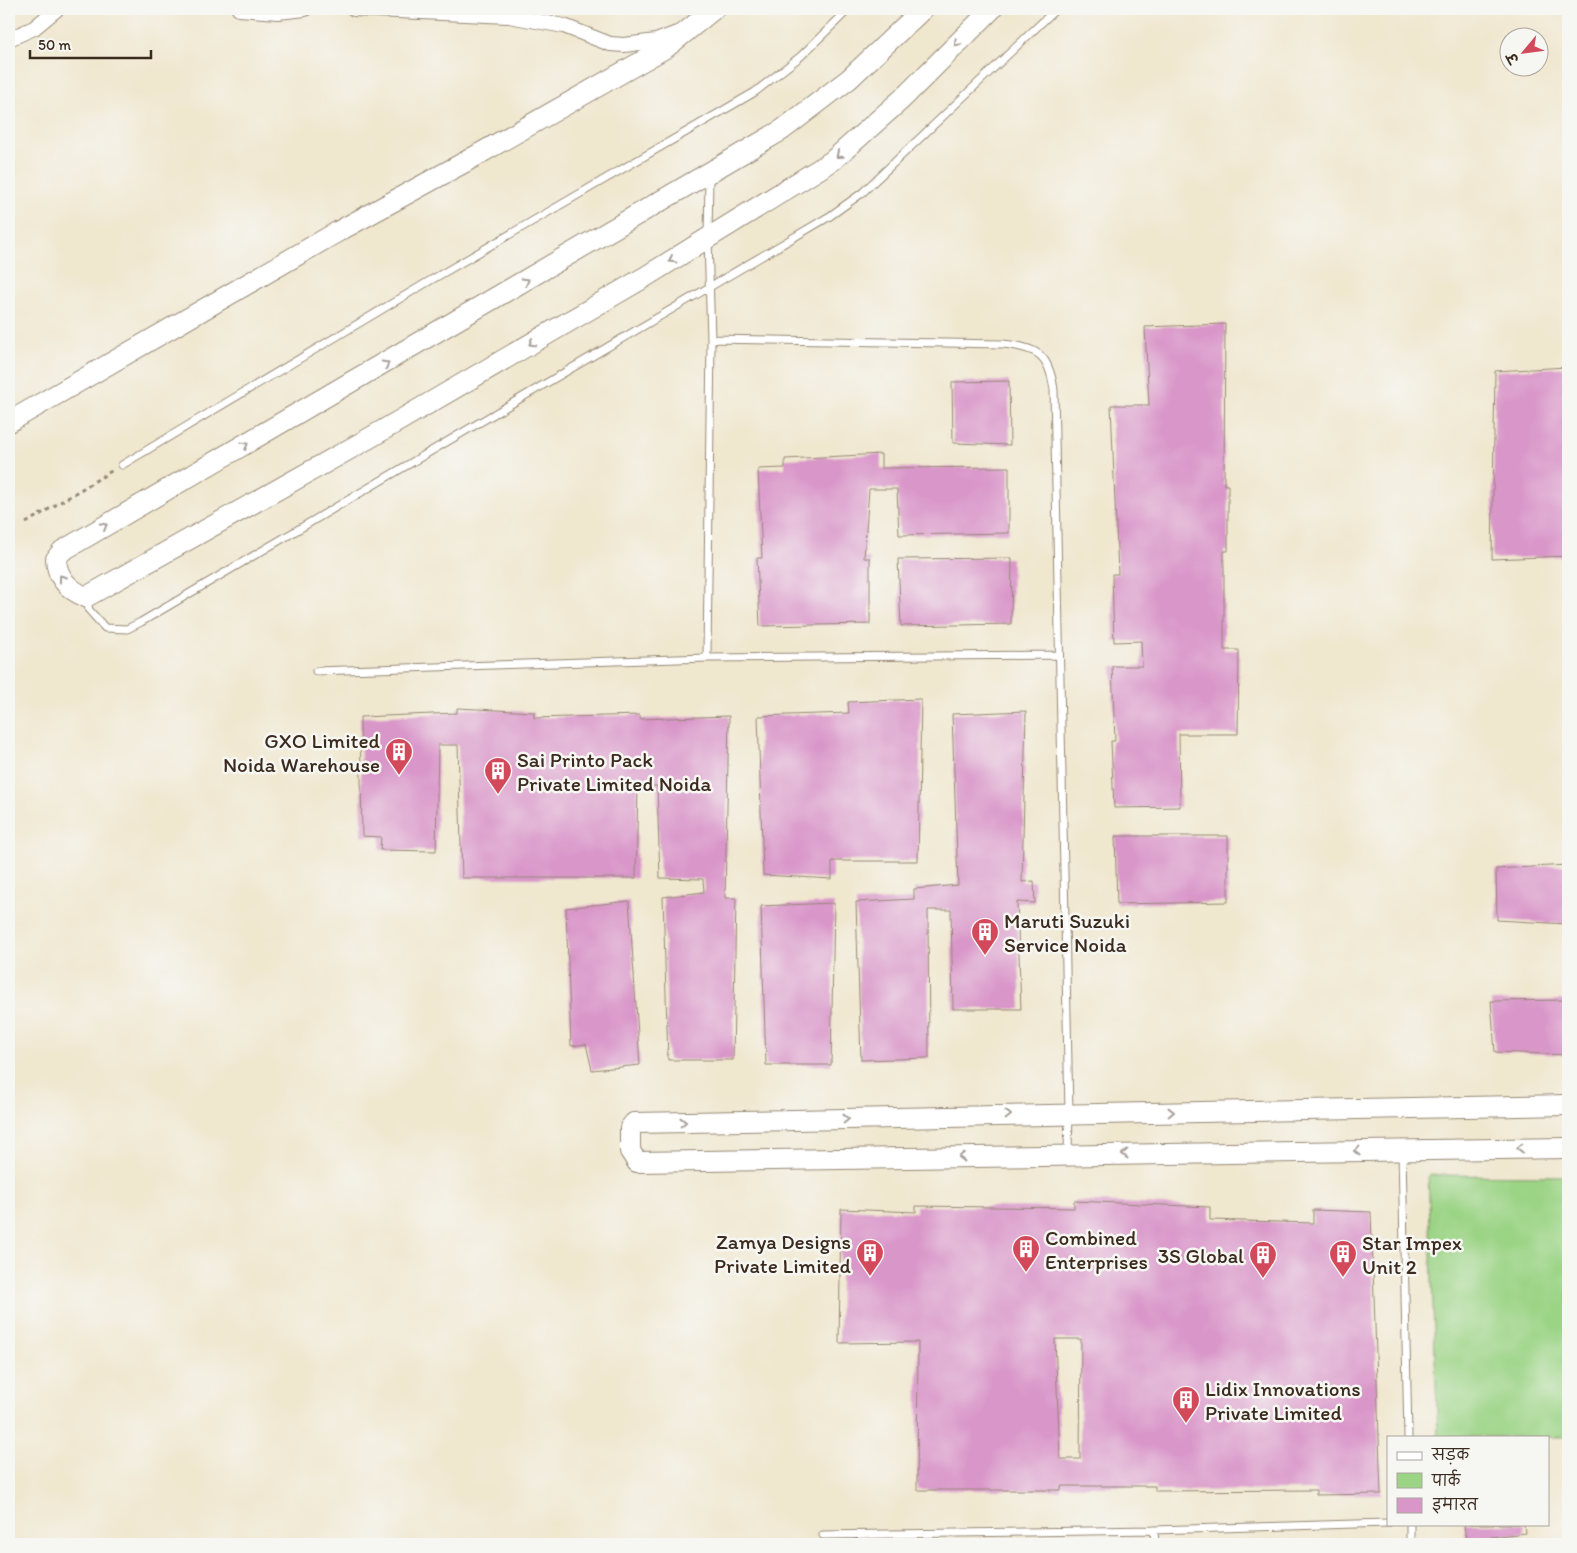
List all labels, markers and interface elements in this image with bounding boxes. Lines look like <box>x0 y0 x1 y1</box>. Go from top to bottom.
scale bar <box>30 28 151 60</box>
north arrow <box>1500 28 1550 78</box>
text: 50 m <box>38 36 71 54</box>
one-way arrow <box>954 37 963 46</box>
text: उ <box>1503 48 1524 68</box>
one-way arrow <box>836 149 845 157</box>
one-way arrow <box>669 254 678 264</box>
one-way arrow <box>520 278 529 288</box>
one-way arrow <box>529 336 538 346</box>
one-way arrow <box>380 360 389 370</box>
one-way arrow <box>240 441 249 451</box>
one-way arrow <box>99 523 108 533</box>
one-way arrow <box>59 574 68 584</box>
place label: GXO Limited Noida Warehouse <box>223 728 381 777</box>
building icon: GXO Limited Noida Warehouse <box>384 737 414 776</box>
place label: Sai Printo Pack Private Limited Noida <box>517 747 712 796</box>
building icon: Sai Printo Pack Private Limited Noida <box>483 756 513 795</box>
place label: Maruti Suzuki Service Noida <box>1004 908 1130 957</box>
building icon: Maruti Suzuki Service Noida <box>970 917 1000 956</box>
one-way arrow <box>1167 1107 1175 1117</box>
one-way arrow <box>1004 1110 1012 1120</box>
one-way arrow <box>842 1113 850 1124</box>
one-way arrow <box>680 1117 687 1127</box>
one-way arrow <box>1515 1143 1523 1153</box>
one-way arrow <box>1353 1145 1361 1156</box>
one-way arrow <box>1120 1149 1128 1159</box>
one-way arrow <box>958 1152 966 1162</box>
place label: Combined Enterprises <box>1045 1225 1148 1274</box>
place label: Zamya Designs Private Limited <box>714 1229 852 1278</box>
place label: Star Impex Unit 2 <box>1362 1230 1462 1279</box>
building icon: Combined Enterprises <box>1011 1234 1041 1273</box>
building icon: Zamya Designs Private Limited <box>855 1238 885 1277</box>
building icon: Star Impex Unit 2 <box>1328 1239 1358 1278</box>
building icon: 3S Global <box>1248 1240 1278 1279</box>
place label: 3S Global <box>1158 1243 1244 1268</box>
place label: Lidix Innovations Private Limited <box>1205 1376 1361 1425</box>
building icon: Lidix Innovations Private Limited <box>1171 1385 1201 1424</box>
legend <box>1387 1436 1550 1526</box>
text: सड़क <box>1431 1446 1470 1465</box>
text: पार्क <box>1431 1469 1462 1490</box>
text: इमारत <box>1432 1496 1479 1514</box>

